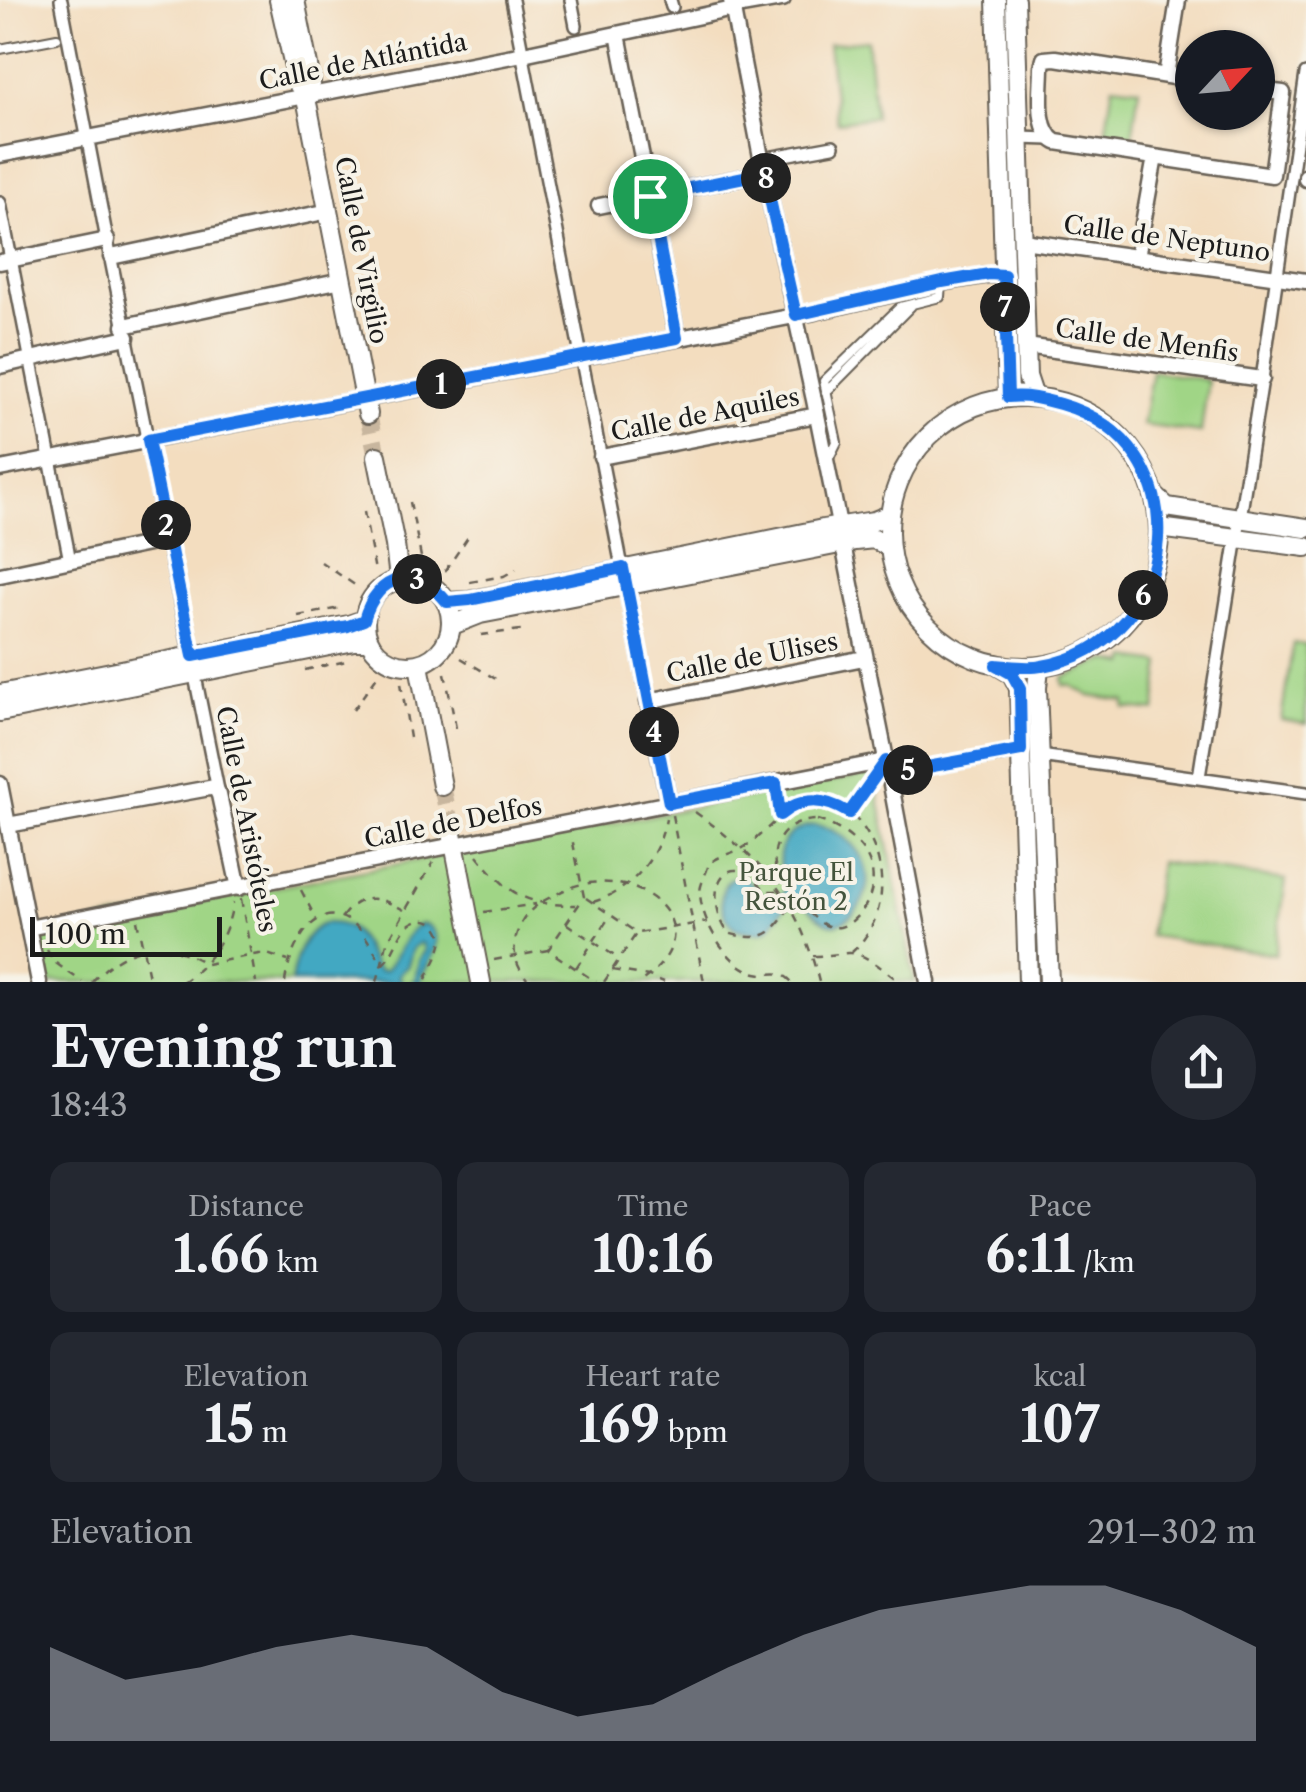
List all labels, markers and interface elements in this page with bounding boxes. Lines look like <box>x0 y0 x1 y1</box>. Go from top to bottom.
street label: Calle de Atlántida <box>257 26 470 97</box>
north arrow <box>1175 30 1275 130</box>
map controls <box>1175 30 1275 130</box>
pin: 8 <box>741 153 791 203</box>
street label: Calle de Virgilio <box>328 154 395 346</box>
pin <box>608 154 693 239</box>
text: 8 <box>757 161 775 195</box>
icon: arrive <box>623 169 678 224</box>
street label: Calle de Neptuno <box>1062 209 1272 268</box>
pin: 7 <box>980 282 1030 332</box>
text: 7 <box>998 290 1012 324</box>
street label: Calle de Menfis <box>1053 312 1241 369</box>
pin: 1 <box>416 359 466 409</box>
text: 1 <box>435 367 447 401</box>
street label: Calle de Aquiles <box>608 381 802 448</box>
pin: 2 <box>141 500 191 550</box>
text: 2 <box>158 508 174 542</box>
pin: 3 <box>392 554 442 604</box>
text: 3 <box>409 562 425 596</box>
pin: 6 <box>1118 570 1168 620</box>
text: 6 <box>1135 578 1151 612</box>
street label: Calle de Ulises <box>664 626 840 689</box>
street label: Calle de Aristóteles <box>209 703 284 935</box>
pin: 4 <box>629 707 679 757</box>
text: 4 <box>646 715 662 749</box>
pin: 5 <box>883 745 933 795</box>
text: 5 <box>900 753 916 787</box>
street label: Calle de Delfos <box>362 790 545 855</box>
park label: Parque El Restón 2 <box>738 857 854 917</box>
scale bar <box>30 912 222 956</box>
text: 100 m <box>45 917 126 951</box>
text: Evening run <box>50 1014 397 1081</box>
button: share <box>1151 1015 1256 1120</box>
text: 18:43 <box>50 1085 128 1124</box>
text: Distance <box>188 1189 304 1223</box>
text: Time <box>618 1189 688 1223</box>
text: Pace <box>1028 1189 1092 1223</box>
text: 1.66 <box>173 1223 269 1285</box>
text: 10:16 <box>592 1223 714 1285</box>
text: 6:11 <box>985 1223 1075 1285</box>
text: km <box>269 1245 319 1279</box>
text: /km <box>1075 1245 1135 1279</box>
text: Elevation <box>183 1359 309 1393</box>
text: Heart rate <box>586 1359 720 1393</box>
text: kcal <box>1034 1359 1086 1393</box>
text: 15 <box>204 1393 254 1455</box>
text: 169 <box>578 1393 660 1455</box>
text: 107 <box>1020 1393 1100 1455</box>
text: m <box>254 1415 288 1449</box>
text: bpm <box>660 1415 728 1449</box>
text: Elevation <box>50 1512 193 1551</box>
text: 291–302 m <box>1087 1512 1256 1551</box>

